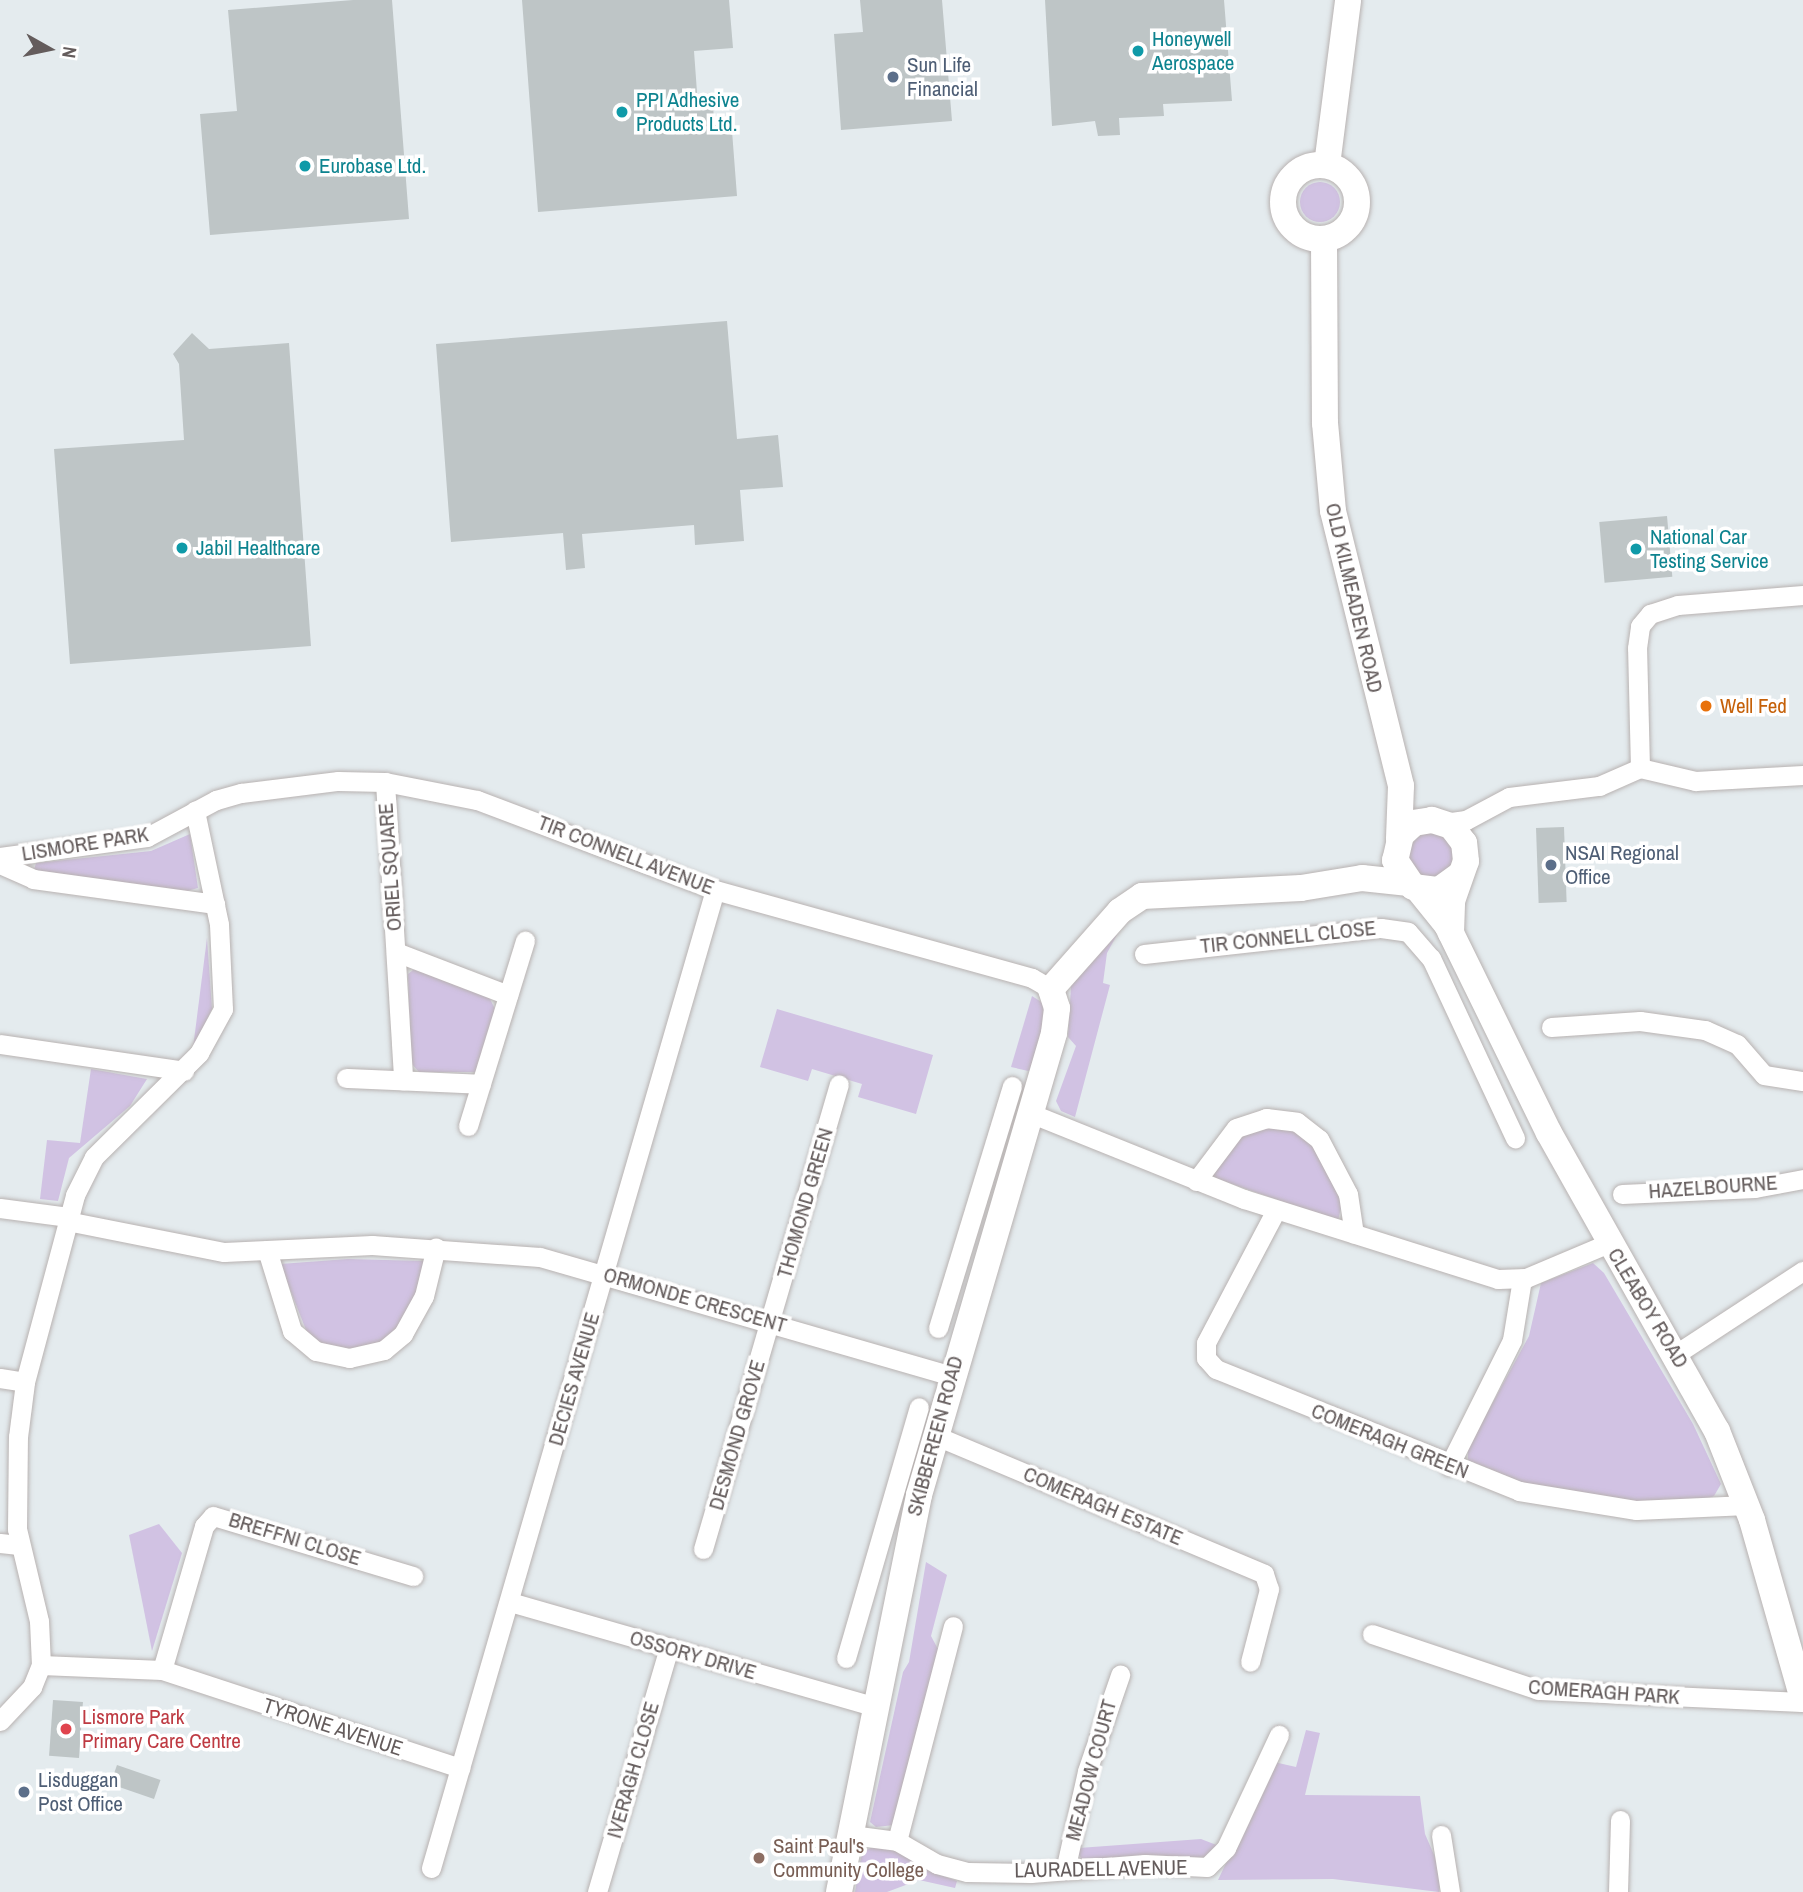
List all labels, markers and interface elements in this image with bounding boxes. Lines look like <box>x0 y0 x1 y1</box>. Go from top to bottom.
north arrow <box>14 14 84 84</box>
place label: Honeywell Aerospace <box>1152 26 1234 76</box>
marker: Honeywell Aerospace <box>1130 43 1146 59</box>
text: N <box>56 45 83 60</box>
place label: Sun Life Financial <box>907 52 978 102</box>
marker: Sun Life Financial <box>885 69 901 85</box>
place label: PPI Adhesive Products Ltd. <box>636 87 740 137</box>
marker: PPI Adhesive Products Ltd. <box>614 104 630 120</box>
place label: Eurobase Ltd. <box>319 153 426 179</box>
marker: Eurobase Ltd. <box>297 158 313 174</box>
street label: OLD KILMEADEN ROAD <box>1320 501 1388 695</box>
place label: National Car Testing Service <box>1650 524 1769 574</box>
place label: Jabil Healthcare <box>196 535 320 561</box>
marker: Jabil Healthcare <box>174 540 190 556</box>
marker: National Car Testing Service <box>1628 541 1644 557</box>
place label: Well Fed <box>1720 693 1787 719</box>
marker: Well Fed <box>1698 698 1714 714</box>
street label: ORIEL SQUARE <box>373 802 407 932</box>
street label: TIR CONNELL AVENUE <box>534 810 718 900</box>
street label: LISMORE PARK <box>20 822 150 866</box>
place label: NSAI Regional Office <box>1565 840 1679 890</box>
marker: NSAI Regional Office <box>1543 857 1559 873</box>
street label: TIR CONNELL CLOSE <box>1199 915 1377 959</box>
street label: THOMOND GREEN <box>772 1125 838 1281</box>
street label: HAZELBOURNE <box>1648 1170 1778 1204</box>
street label: CLEABOY ROAD <box>1602 1243 1694 1373</box>
street label: ORMONDE CRESCENT <box>600 1262 790 1338</box>
street label: DECIES AVENUE <box>543 1309 605 1449</box>
street label: SKIBBEREEN ROAD <box>902 1353 968 1519</box>
street label: DESMOND GROVE <box>704 1357 770 1513</box>
street label: COMERAGH GREEN <box>1308 1398 1472 1484</box>
street label: COMERAGH ESTATE <box>1020 1461 1186 1551</box>
street label: BREFFNI CLOSE <box>226 1507 364 1571</box>
street label: OSSORY DRIVE <box>627 1625 759 1685</box>
street label: COMERAGH PARK <box>1527 1674 1681 1710</box>
street label: TYRONE AVENUE <box>260 1692 406 1762</box>
street label: MEADOW COURT <box>1060 1697 1122 1843</box>
street label: IVERAGH CLOSE <box>601 1699 665 1841</box>
place label: Lismore Park Primary Care Centre <box>82 1704 241 1754</box>
marker: Lismore Park Primary Care Centre <box>56 1719 76 1739</box>
place label: Lisduggan Post Office <box>38 1767 123 1817</box>
marker: Lisduggan Post Office <box>16 1784 32 1800</box>
place label: Saint Paul's Community College <box>773 1833 924 1883</box>
marker: Saint Paul's Community College <box>751 1850 767 1866</box>
street label: LAURADELL AVENUE <box>1013 1855 1189 1883</box>

